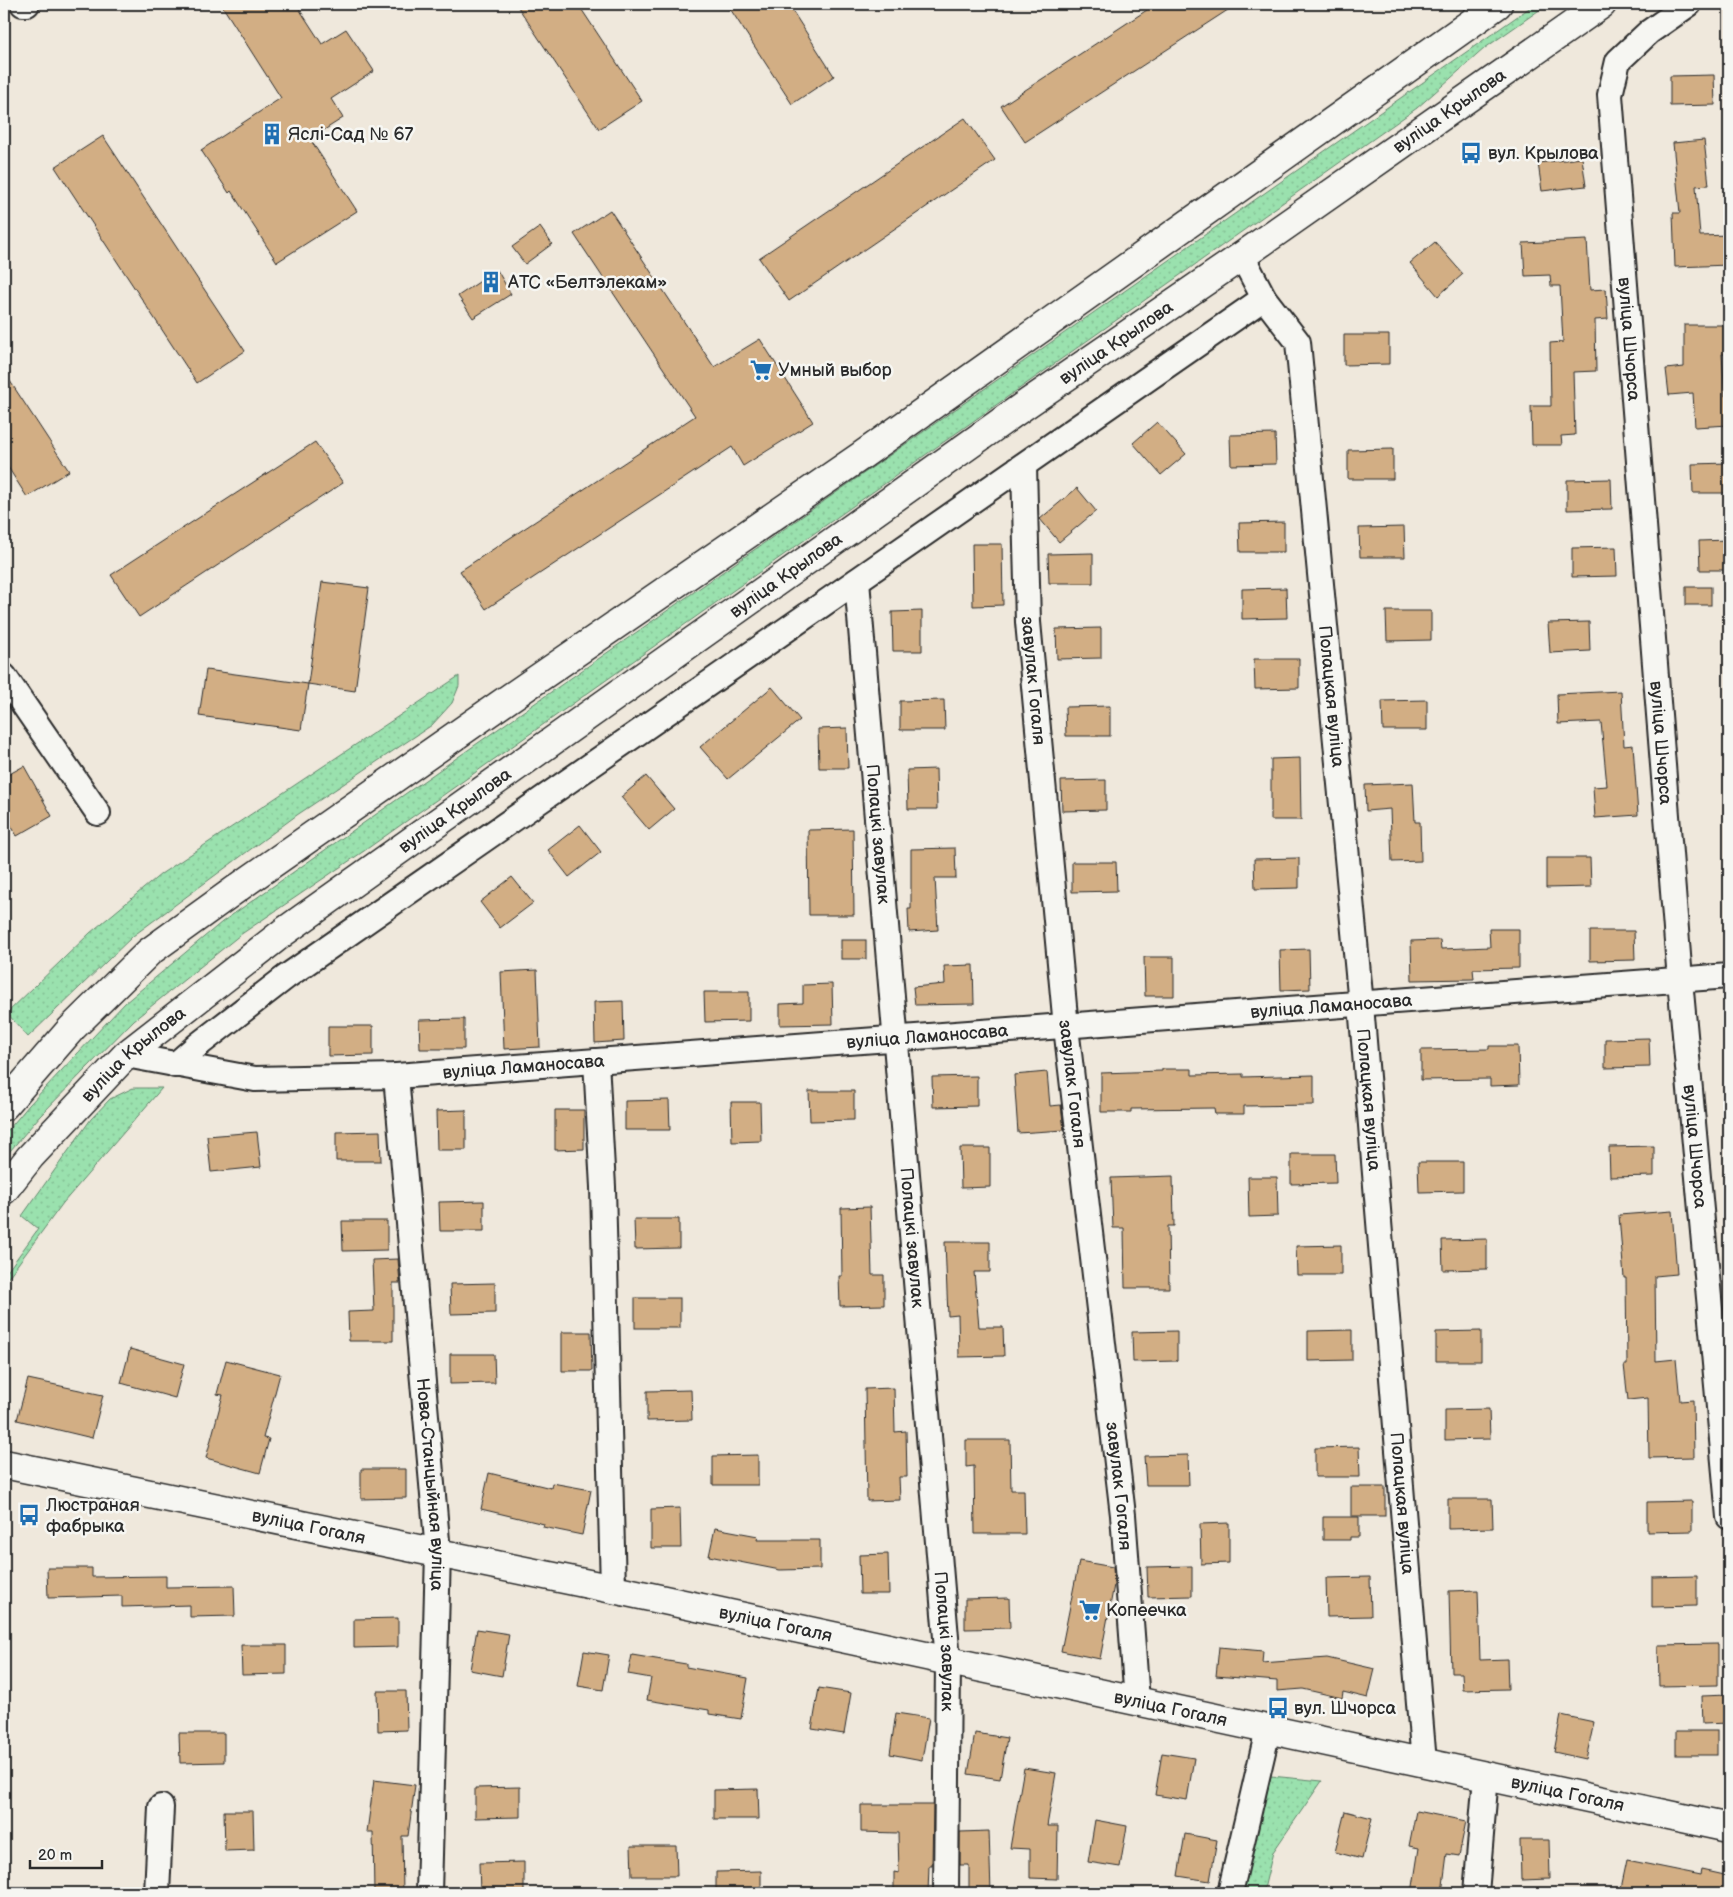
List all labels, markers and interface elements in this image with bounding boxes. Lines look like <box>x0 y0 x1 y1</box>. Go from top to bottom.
street label: вуліца Крылова <box>1389 64 1510 158</box>
building icon: Яслі-Сад № 67 <box>259 121 285 147</box>
place label: Яслі-Сад № 67 <box>288 124 413 145</box>
bus stop icon: вул. Крылова <box>1458 140 1484 166</box>
place label: вул. Крылова <box>1488 143 1599 164</box>
building icon: АТС «Белтэлекам» <box>478 269 504 295</box>
place label: АТС «Белтэлекам» <box>507 272 667 293</box>
street label: вуліца Шчорса <box>1613 276 1644 402</box>
street label: вуліца Крылова <box>1056 296 1177 389</box>
supermarket icon: Умный выбор <box>748 357 774 383</box>
place label: Умный выбор <box>778 360 892 381</box>
street label: вуліца Крылова <box>726 528 847 623</box>
street label: завулак Гогаля <box>1017 616 1049 746</box>
street label: Полацкая вуліца <box>1314 624 1348 769</box>
street label: вуліца Шчорса <box>1645 680 1676 806</box>
street label: вуліца Крылова <box>395 763 516 858</box>
street label: Полацкі завулак <box>861 763 894 905</box>
street label: вуліца Ламаносава <box>1249 990 1413 1023</box>
street label: вуліца Крылова <box>77 1002 190 1107</box>
street label: завулак Гогаля <box>1054 1019 1090 1149</box>
street label: вуліца Ламаносава <box>846 1020 1009 1053</box>
street label: Полацкая вуліца <box>1352 1028 1385 1172</box>
street label: вуліца Ламаносава <box>442 1050 605 1083</box>
street label: вуліца Шчорса <box>1679 1084 1711 1210</box>
street label: Полацкі завулак <box>895 1167 928 1309</box>
street label: Нова-Станцыйная вуліца <box>412 1377 448 1592</box>
street label: завулак Гогаля <box>1101 1421 1136 1551</box>
street label: Полацкая вуліца <box>1386 1431 1418 1576</box>
place label: Люстраная фабрыка <box>45 1495 140 1537</box>
bus stop icon: Люстраная фабрыка <box>16 1502 42 1528</box>
street label: вуліца Гогаля <box>250 1505 367 1549</box>
street label: Полацкі завулак <box>929 1570 958 1712</box>
supermarket icon: Копеечка <box>1077 1597 1103 1623</box>
place label: Копеечка <box>1106 1600 1187 1621</box>
street label: вуліца Гогаля <box>717 1602 834 1647</box>
street label: вуліца Гогаля <box>1112 1687 1229 1731</box>
bus stop icon: вул. Шчорса <box>1265 1695 1291 1721</box>
place label: вул. Шчорса <box>1294 1698 1396 1719</box>
street label: вуліца Гогаля <box>1509 1772 1626 1816</box>
scale bar <box>30 1837 102 1869</box>
text: 20 m <box>38 1846 72 1865</box>

